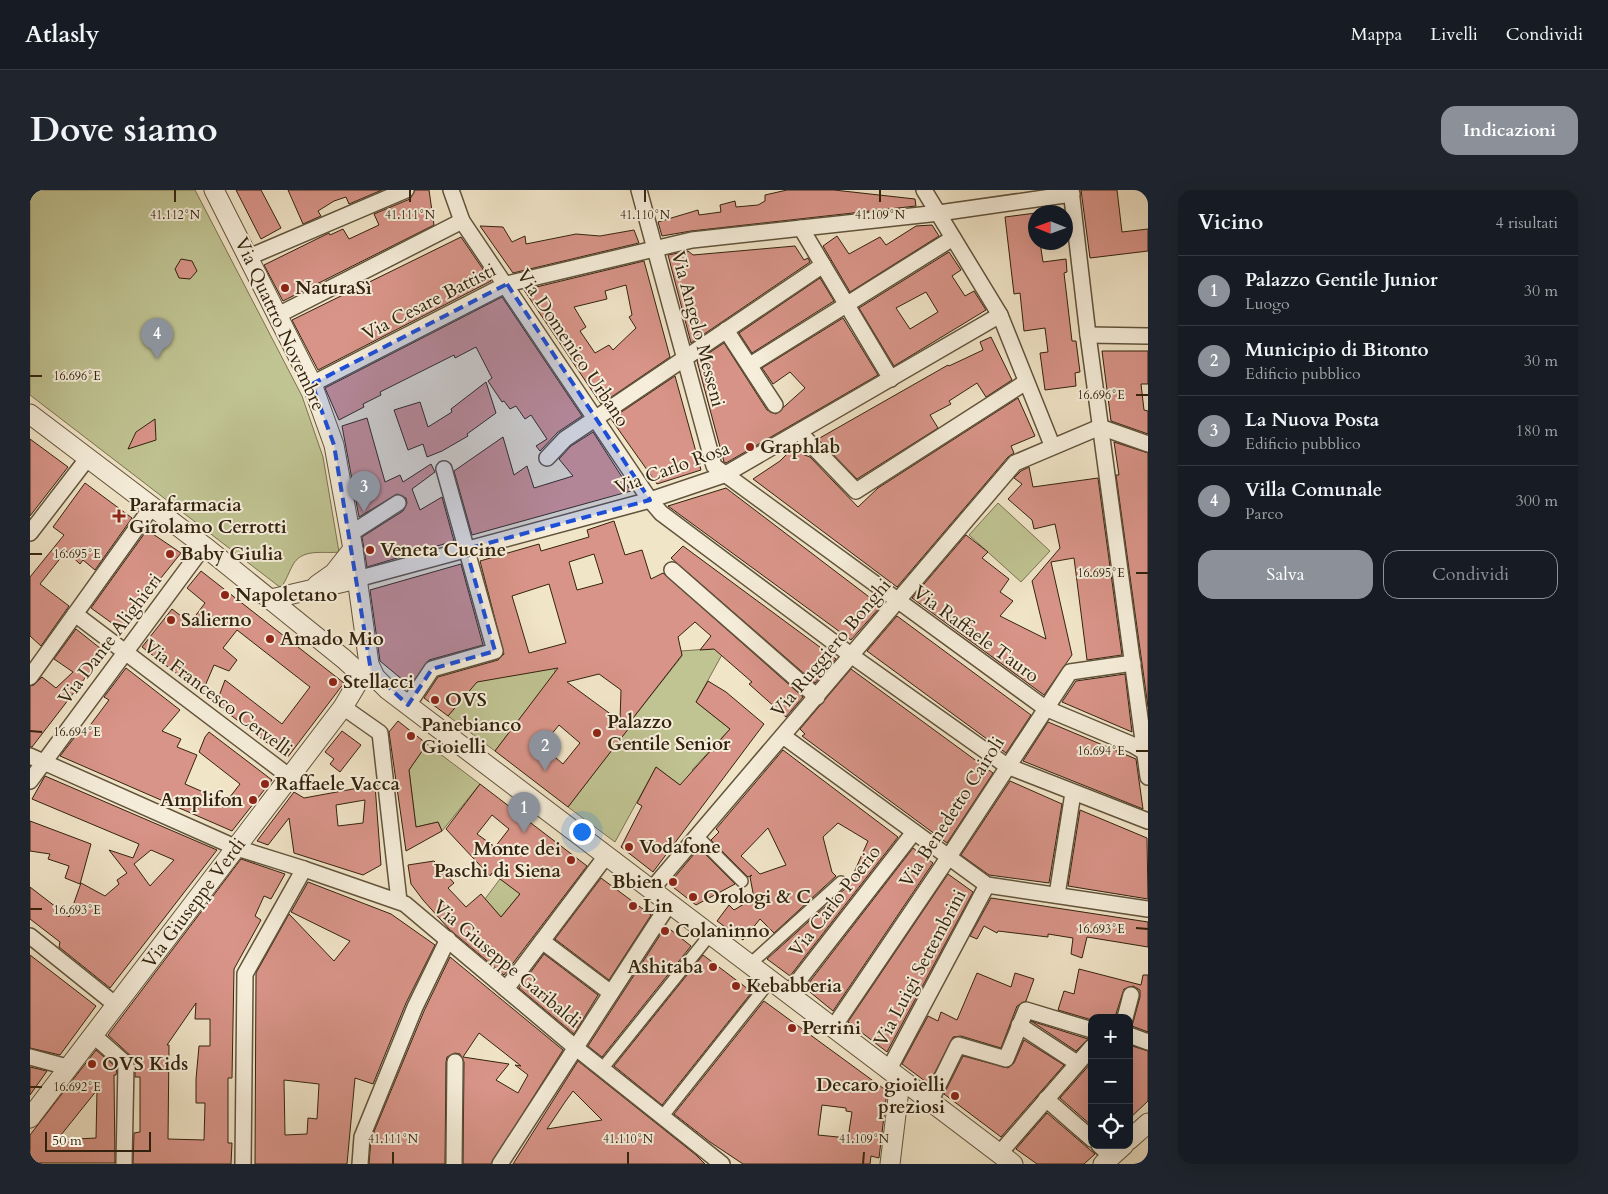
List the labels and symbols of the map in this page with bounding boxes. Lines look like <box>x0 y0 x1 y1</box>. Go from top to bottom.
north arrow <box>1028 205 1073 250</box>
text: 41.112°N <box>150 207 201 223</box>
text: 41.111°N <box>385 207 436 223</box>
text: 41.110°N <box>620 207 671 223</box>
text: 41.109°N <box>855 207 906 223</box>
street label: Via Quattro Novembre <box>228 233 332 415</box>
street label: Via Angelo Messeni <box>665 248 731 410</box>
street label: Via Cesare Battisti <box>358 257 500 347</box>
street label: Via Domenico Urbano <box>510 264 636 432</box>
place label: NaturaSì <box>295 275 372 301</box>
marker: NaturaSì <box>279 282 291 294</box>
pin: 4 <box>141 318 173 359</box>
text: 16.696°E <box>53 368 101 384</box>
text: 16.696°E <box>1077 387 1125 403</box>
place label: Graphlab <box>760 434 840 460</box>
street label: Via Carlo Rosa <box>611 435 733 501</box>
marker: Graphlab <box>744 441 756 453</box>
pin: 3 <box>348 471 380 512</box>
place label: Parafarmacia Girolamo Cerrotti <box>129 492 287 540</box>
marker: Parafarmacia Girolamo Cerrotti <box>113 510 125 522</box>
place label: Veneta Cucine <box>380 537 506 563</box>
place label: Baby Giulia <box>180 541 284 567</box>
marker: Veneta Cucine <box>364 544 376 556</box>
text: 16.695°E <box>53 546 101 562</box>
marker: Baby Giulia <box>164 548 176 560</box>
text: 16.695°E <box>1077 565 1125 581</box>
street label: Via Dante Alighieri <box>52 568 168 710</box>
street label: Via Ruggiero Bonghi <box>765 573 897 723</box>
street label: Via Raffaele Tauro <box>907 579 1045 689</box>
place label: Napoletano <box>235 582 337 608</box>
marker: Napoletano <box>219 589 231 601</box>
place label: Salierno <box>181 607 252 633</box>
marker: Salierno <box>165 614 177 626</box>
place label: Amado Mio <box>280 626 384 652</box>
street label: Via Francesco Cervelli <box>138 633 298 763</box>
marker: Amado Mio <box>264 633 276 645</box>
place label: Stellacci <box>343 669 414 695</box>
marker: Stellacci <box>327 676 339 688</box>
place label: OVS <box>445 687 487 713</box>
marker: OVS <box>429 694 441 706</box>
place label: Palazzo Gentile Senior <box>607 709 731 757</box>
place label: Panebianco Gioielli <box>421 712 521 760</box>
text: 16.694°E <box>53 724 101 740</box>
marker: Palazzo Gentile Senior <box>591 727 603 739</box>
marker: Panebianco Gioielli <box>405 730 417 742</box>
pin: 2 <box>529 730 561 771</box>
street label: Via Benedetto Cairoli <box>893 731 1011 893</box>
text: 16.694°E <box>1077 743 1125 759</box>
place label: Raffaele Vacca <box>275 771 401 797</box>
marker: Raffaele Vacca <box>259 778 271 790</box>
place label: Amplifon <box>160 787 244 813</box>
pin: 1 <box>508 792 540 833</box>
marker: Amplifon <box>247 794 259 806</box>
your location <box>569 819 595 845</box>
street label: Via Giuseppe Verdi <box>136 832 252 974</box>
place label: Vodafone <box>639 834 721 860</box>
place label: Monte dei Paschi di Siena <box>434 836 562 884</box>
street label: Via Carlo Poerio <box>783 840 887 962</box>
marker: Vodafone <box>623 841 635 853</box>
marker: Monte dei Paschi di Siena <box>565 854 577 866</box>
place label: Bbien <box>612 869 664 895</box>
marker: Bbien <box>667 876 679 888</box>
place label: Orologi & C <box>703 884 811 910</box>
street label: Via Luigi Settembrini <box>868 885 972 1051</box>
marker: Orologi & C <box>687 891 699 903</box>
place label: Lin <box>643 893 674 919</box>
street label: Via Giuseppe Garibaldi <box>427 894 587 1034</box>
marker: Lin <box>627 900 639 912</box>
text: 16.693°E <box>53 902 101 918</box>
place label: Colaninno <box>675 918 770 944</box>
text: 16.693°E <box>1077 921 1125 937</box>
marker: Colaninno <box>659 925 671 937</box>
place label: Ashitaba <box>627 954 704 980</box>
marker: Ashitaba <box>707 961 719 973</box>
place label: Kebabberia <box>746 973 842 999</box>
marker: Kebabberia <box>730 980 742 992</box>
place label: Perrini <box>802 1015 861 1041</box>
marker: Perrini <box>786 1022 798 1034</box>
place label: OVS Kids <box>102 1051 188 1077</box>
marker: OVS Kids <box>86 1058 98 1070</box>
place label: Decaro gioielli preziosi <box>816 1072 945 1120</box>
text: 16.692°E <box>53 1079 101 1095</box>
marker: Decaro gioielli preziosi <box>949 1090 961 1102</box>
scale bar <box>45 1129 151 1152</box>
text: 41.111°N <box>368 1131 419 1147</box>
text: 41.110°N <box>603 1131 654 1147</box>
text: 41.109°N <box>839 1131 890 1147</box>

